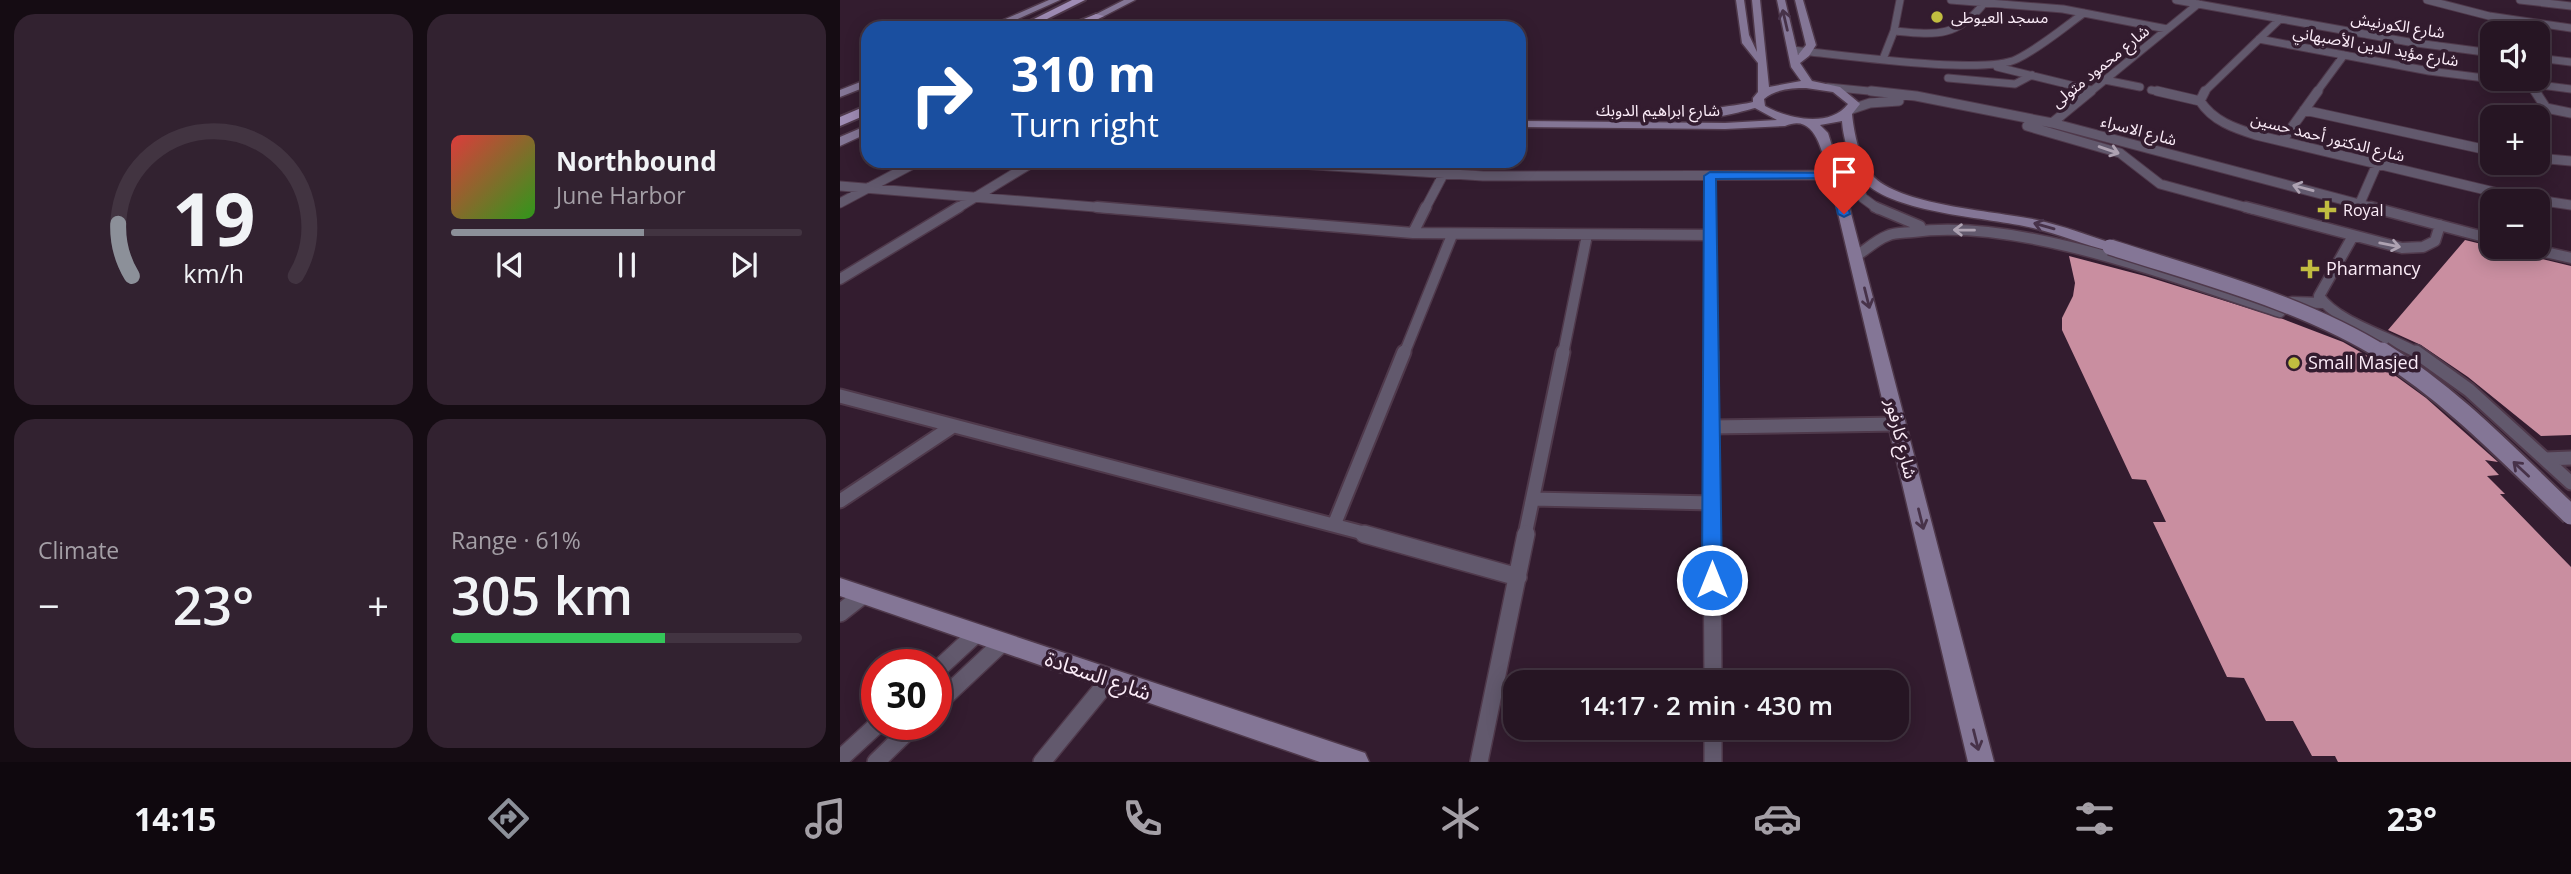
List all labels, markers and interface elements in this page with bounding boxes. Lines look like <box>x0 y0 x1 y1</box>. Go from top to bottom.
place label: مسجد العيوطى <box>1951 6 2048 28</box>
street label: شارع الكورنيش <box>2349 7 2447 45</box>
one-way arrow <box>1778 9 1792 32</box>
marker: مسجد العيوطى <box>1929 9 1945 25</box>
street label: شارع محمود متولى <box>2046 20 2155 114</box>
street label: شارع مؤيد الدين الأصبهاني <box>2291 21 2461 73</box>
map controls <box>2480 21 2550 259</box>
button: sound <box>2480 21 2550 91</box>
text: 310 m <box>1011 40 1156 106</box>
icon: right <box>896 49 987 140</box>
street label: شارع ابراهيم الدوبك <box>1596 99 1720 123</box>
text: Turn right <box>1011 103 1159 146</box>
button: + <box>2480 105 2550 175</box>
street label: شارع الدكتور أحمد حسين <box>2248 107 2407 169</box>
street label: شارع الاسراء <box>2098 109 2179 153</box>
pin <box>1814 142 1874 214</box>
text: Northbound <box>556 143 717 179</box>
one-way arrow <box>2098 144 2120 157</box>
icon: arrive <box>1825 153 1863 191</box>
text: 19 <box>172 168 255 267</box>
text: June Harbor <box>556 179 686 211</box>
one-way arrow <box>2292 180 2314 193</box>
button: − <box>2480 189 2550 259</box>
place label: Royal <box>2343 199 2383 221</box>
marker: Royal <box>2317 200 2337 220</box>
one-way arrow <box>2034 219 2056 232</box>
one-way arrow <box>1953 223 1976 237</box>
one-way arrow <box>2378 239 2401 252</box>
icon: previous <box>491 246 529 284</box>
icon: pause <box>608 246 646 284</box>
icon: next <box>725 246 763 284</box>
text: km/h <box>183 256 244 290</box>
place label: Pharmancy <box>2326 256 2422 280</box>
marker: Pharmancy <box>2300 259 2320 279</box>
one-way arrow <box>1861 287 1874 309</box>
place label: Small Masjed <box>2308 350 2419 374</box>
marker: Small Masjed <box>2286 355 2302 371</box>
street label: شارع كارفور <box>1877 395 1923 482</box>
one-way arrow <box>2513 460 2530 477</box>
one-way arrow <box>1915 507 1928 530</box>
text: Range · 61% <box>451 524 581 556</box>
text: Climate <box>38 534 119 566</box>
position arrow <box>1675 543 1749 617</box>
text: 305 km <box>451 559 633 630</box>
text: 23° <box>173 569 254 640</box>
text: − <box>38 579 60 631</box>
text: + <box>367 579 389 631</box>
street label: شارع السعادة <box>1041 644 1155 708</box>
speed limit sign: 30 <box>861 649 952 740</box>
text: 14:17 · 2 min · 430 m <box>1579 687 1833 723</box>
one-way arrow <box>1969 728 1983 751</box>
icon: directions <box>484 794 533 843</box>
icon: music <box>801 794 850 843</box>
icon: phone <box>1118 794 1167 843</box>
icon: climate <box>1436 794 1485 843</box>
icon: car <box>1753 794 1802 843</box>
icon: filters <box>2070 794 2119 843</box>
text: 14:15 <box>134 797 216 840</box>
text: 23° <box>2387 797 2437 840</box>

